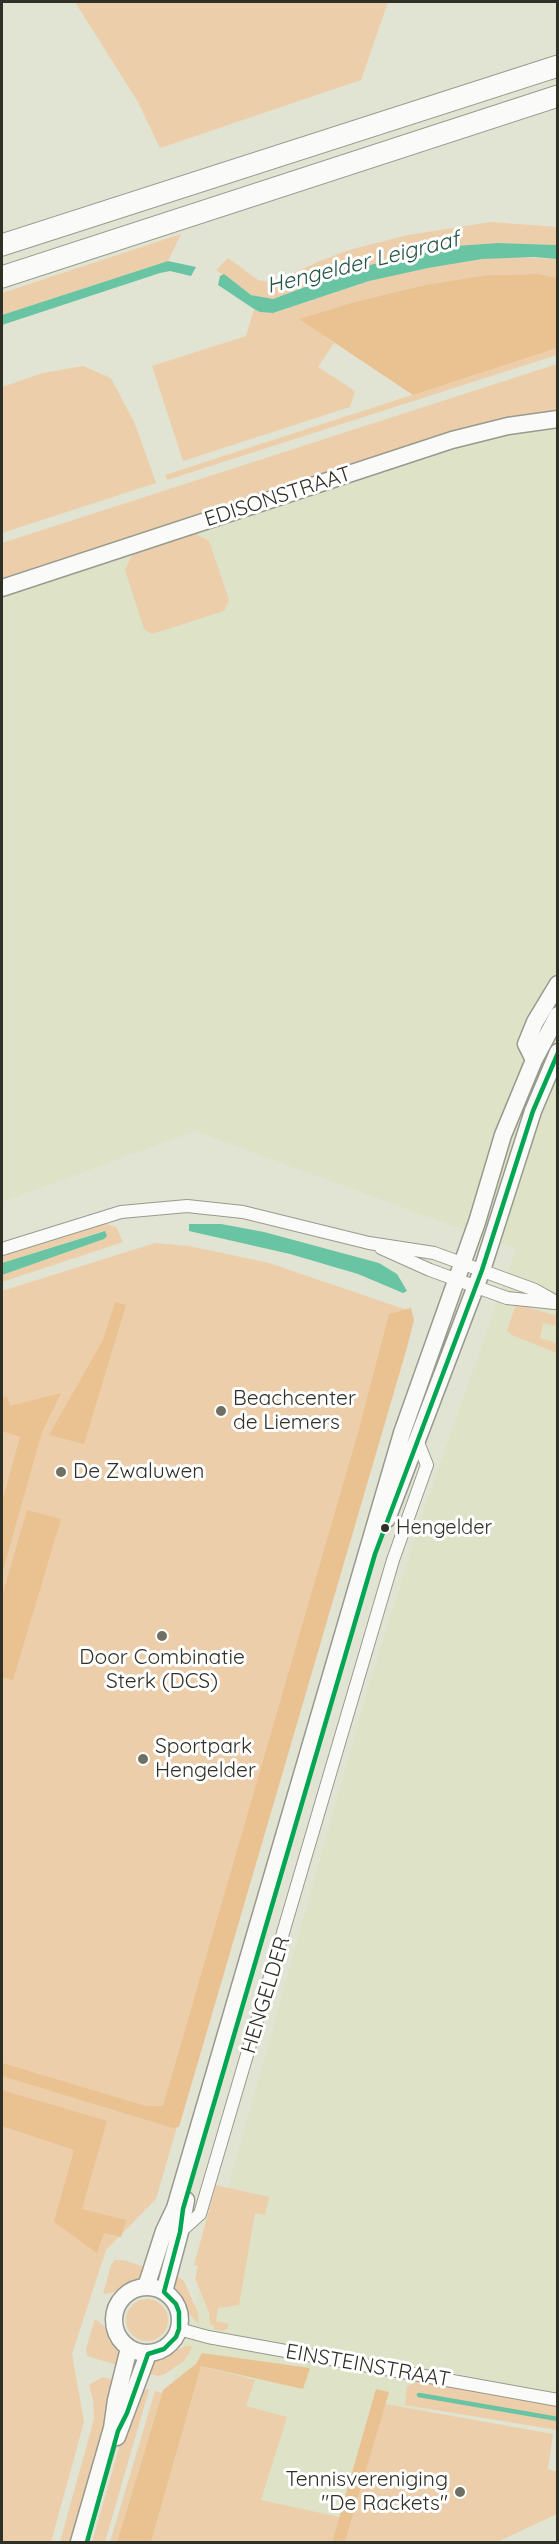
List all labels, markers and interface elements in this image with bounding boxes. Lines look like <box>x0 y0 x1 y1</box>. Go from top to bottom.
water label: Hengelder Leigraaf <box>264 226 462 300</box>
street label: EDISONSTRAAT <box>201 461 355 533</box>
place label: Beachcenter de Liemers <box>233 1386 356 1436</box>
marker: Beachcenter de Liemers <box>214 1404 228 1418</box>
place label: De Zwaluwen <box>73 1459 204 1485</box>
marker: De Zwaluwen <box>54 1465 68 1479</box>
place label: Hengelder <box>396 1516 492 1540</box>
marker: Hengelder <box>379 1522 391 1534</box>
marker: Door Combinatie Sterk (DCS) <box>155 1629 169 1643</box>
place label: Door Combinatie Sterk (DCS) <box>79 1645 245 1695</box>
place label: Sportpark Hengelder <box>155 1734 256 1784</box>
marker: Sportpark Hengelder <box>136 1752 150 1766</box>
street label: HENGELDER <box>236 1933 296 2057</box>
street label: EINSTEINSTRAAT <box>284 2339 452 2393</box>
place label: Tennisvereniging "De Rackets" <box>286 2467 448 2517</box>
marker: Tennisvereniging "De Rackets" <box>453 2485 467 2499</box>

